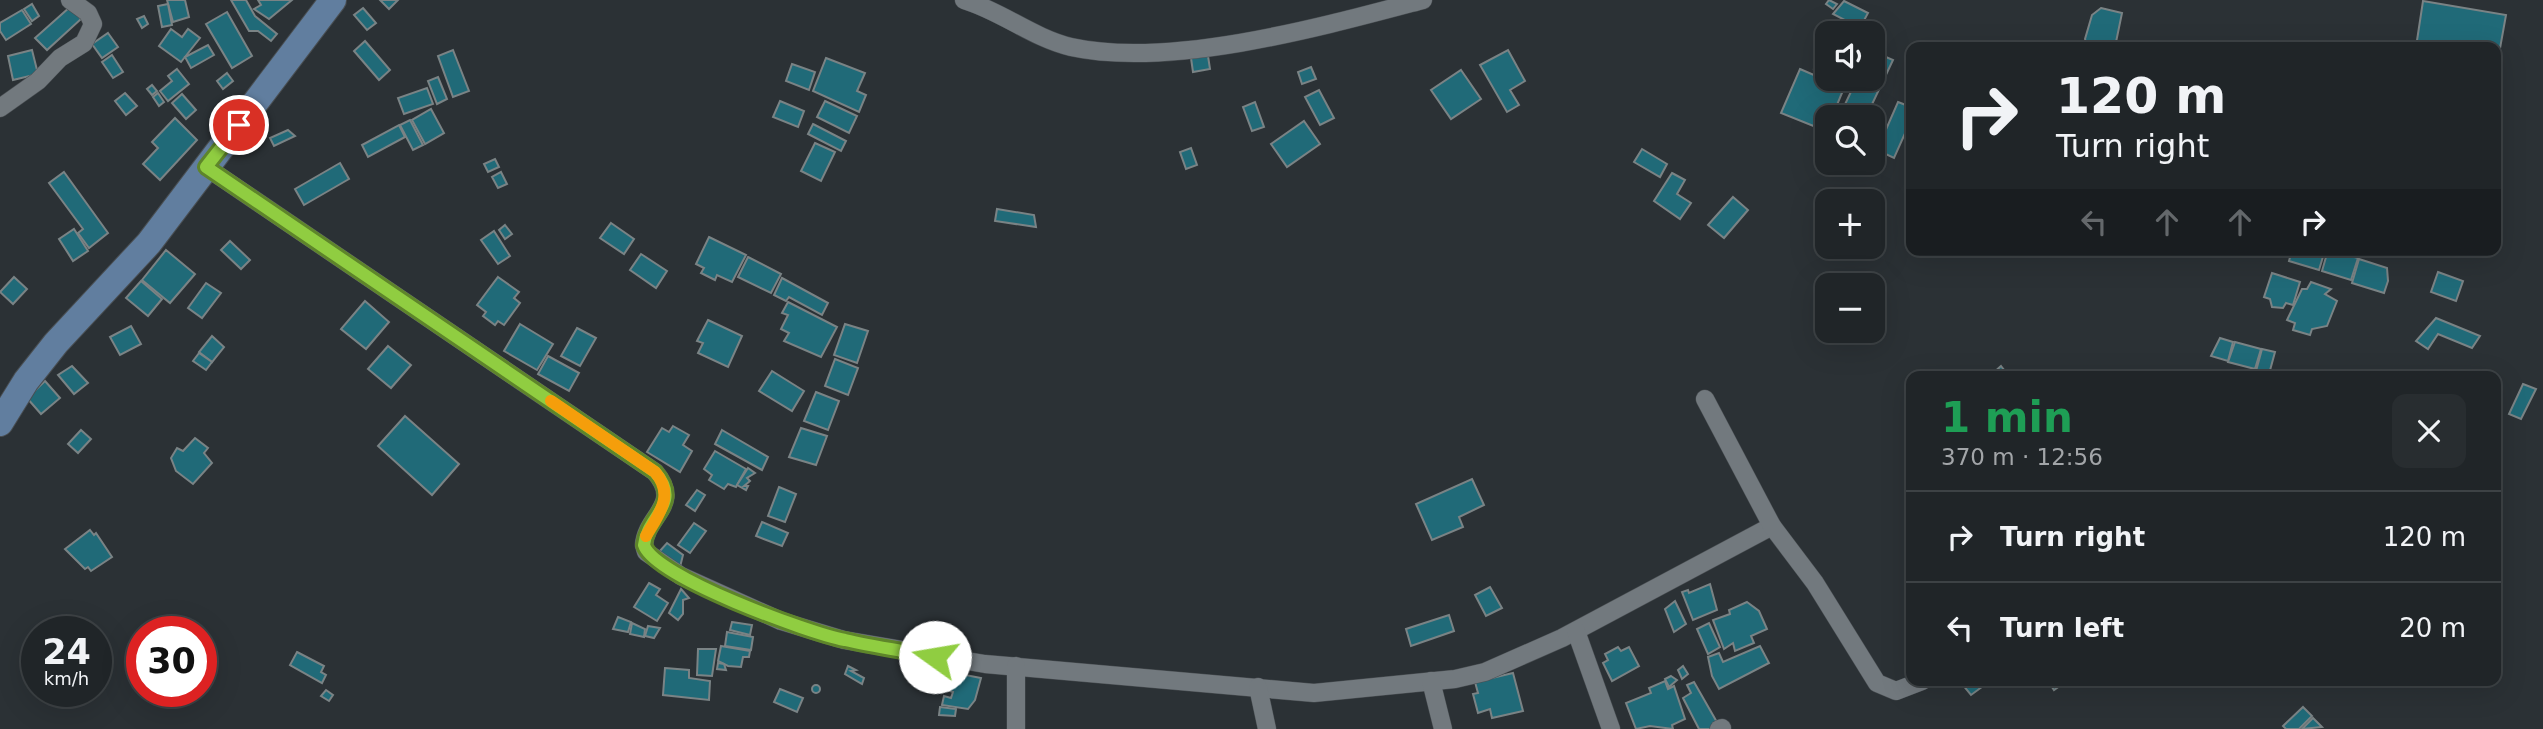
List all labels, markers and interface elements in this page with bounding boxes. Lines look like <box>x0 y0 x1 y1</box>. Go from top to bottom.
map controls <box>1815 21 1885 343</box>
button: sound <box>1815 21 1885 91</box>
text: 120 m <box>2056 68 2226 125</box>
icon: right <box>1941 70 2032 161</box>
pin <box>209 95 269 155</box>
button: search <box>1815 105 1885 175</box>
icon: arrive <box>220 106 258 144</box>
text: Turn right <box>2056 127 2209 165</box>
button: + <box>1815 189 1885 259</box>
icon: left <box>2075 203 2113 241</box>
icon: ahead <box>2148 203 2186 241</box>
icon: ahead <box>2221 203 2259 241</box>
icon: right <box>2294 203 2332 241</box>
button: − <box>1815 273 1885 343</box>
text: 1 min <box>1941 393 2073 442</box>
button: close <box>2392 394 2466 468</box>
text: 370 m · 12:56 <box>1941 444 2103 470</box>
icon: right <box>1941 518 1979 556</box>
text: Turn right <box>2000 522 2145 552</box>
text: 120 m <box>2383 522 2466 552</box>
icon: left <box>1941 609 1979 647</box>
text: Turn left <box>2000 613 2124 643</box>
text: 20 m <box>2399 613 2466 643</box>
speed limit sign: 30 <box>126 616 217 707</box>
position arrow <box>898 620 972 694</box>
text: 24 <box>42 632 91 672</box>
text: km/h <box>44 668 89 689</box>

